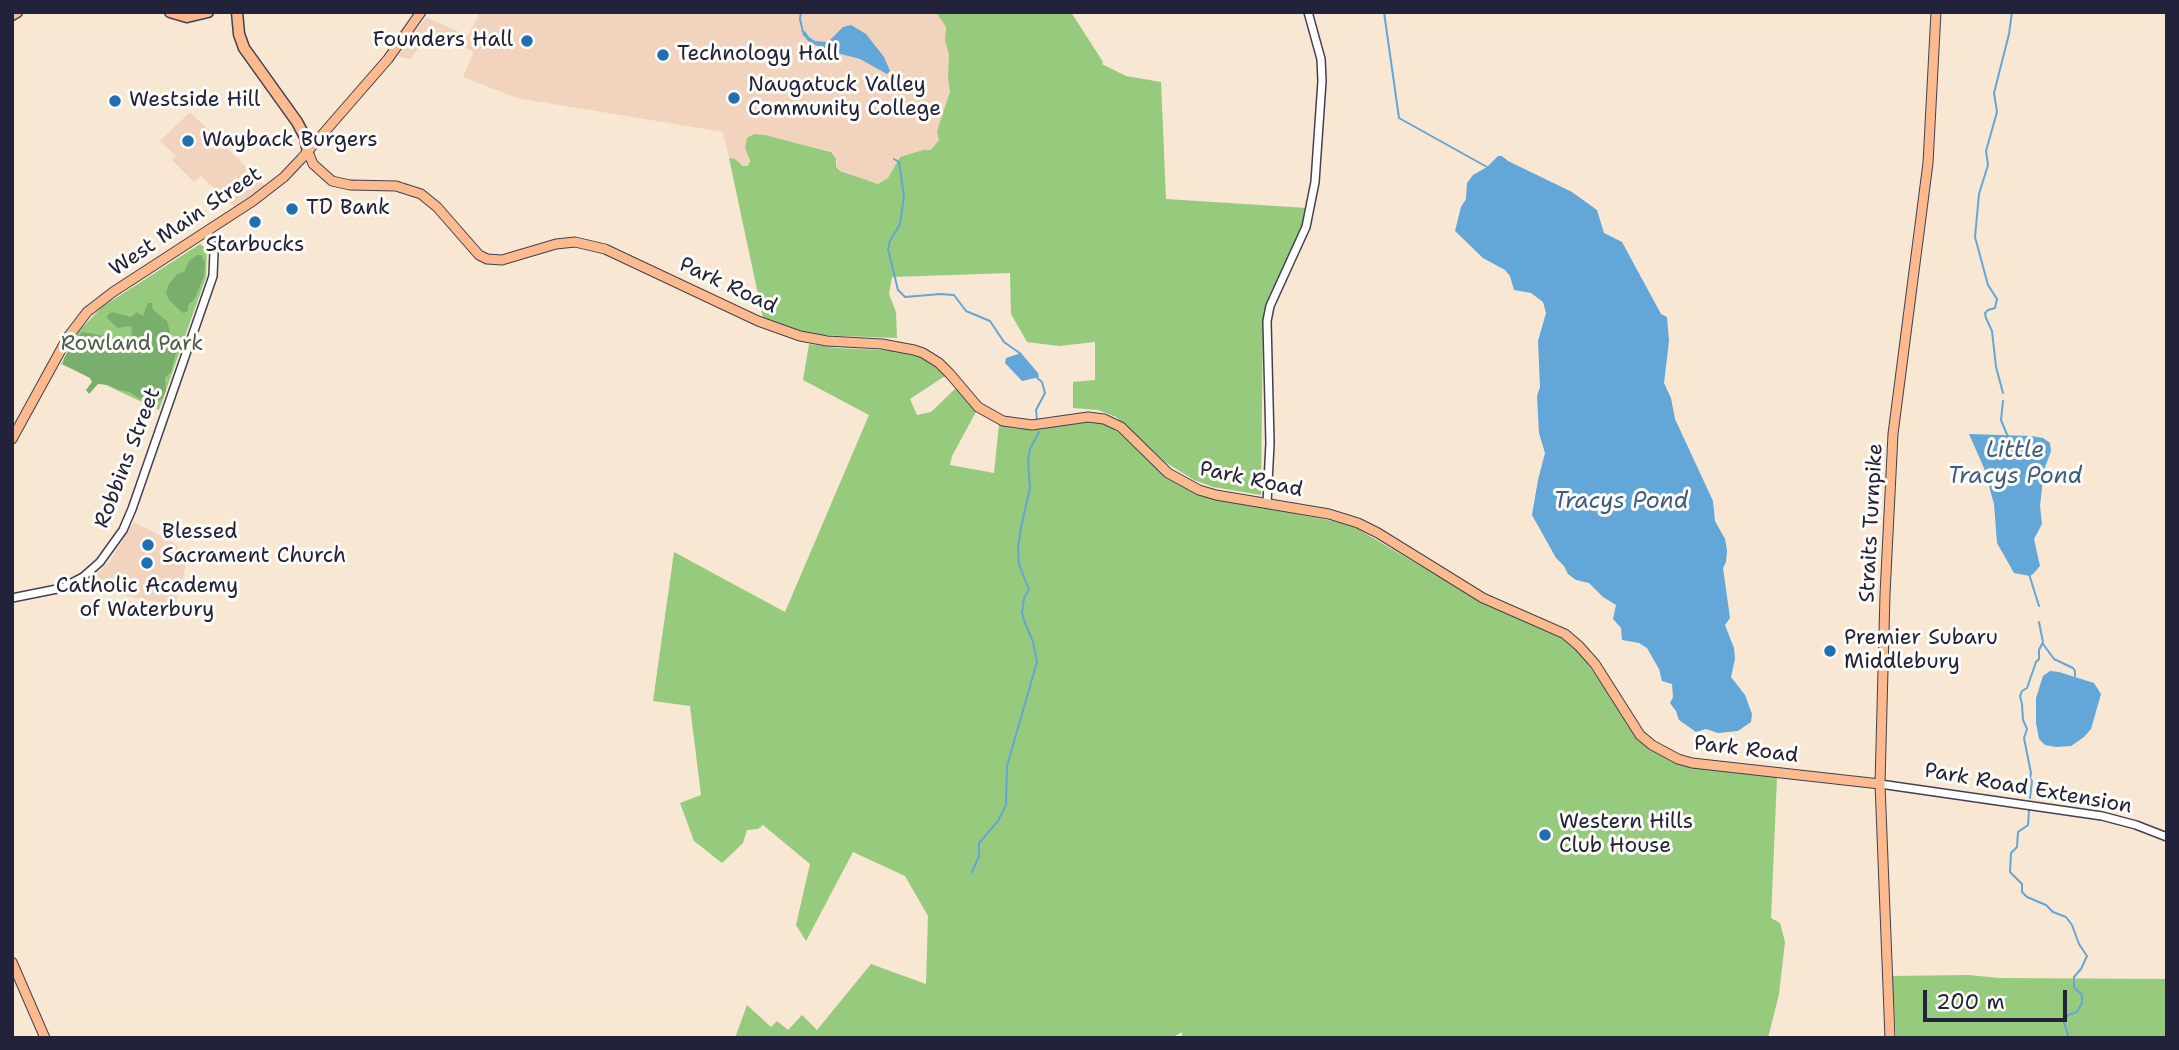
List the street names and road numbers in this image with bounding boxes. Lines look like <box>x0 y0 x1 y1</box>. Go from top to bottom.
street label: West Main Street <box>105 162 267 282</box>
street label: Park Road <box>675 252 781 320</box>
street label: Robbins Street <box>90 384 166 532</box>
street label: Straits Turnpike <box>1855 443 1889 603</box>
street label: Park Road <box>1197 457 1305 503</box>
street label: Park Road <box>1692 731 1800 769</box>
street label: Park Road Extension <box>1922 758 2134 820</box>

